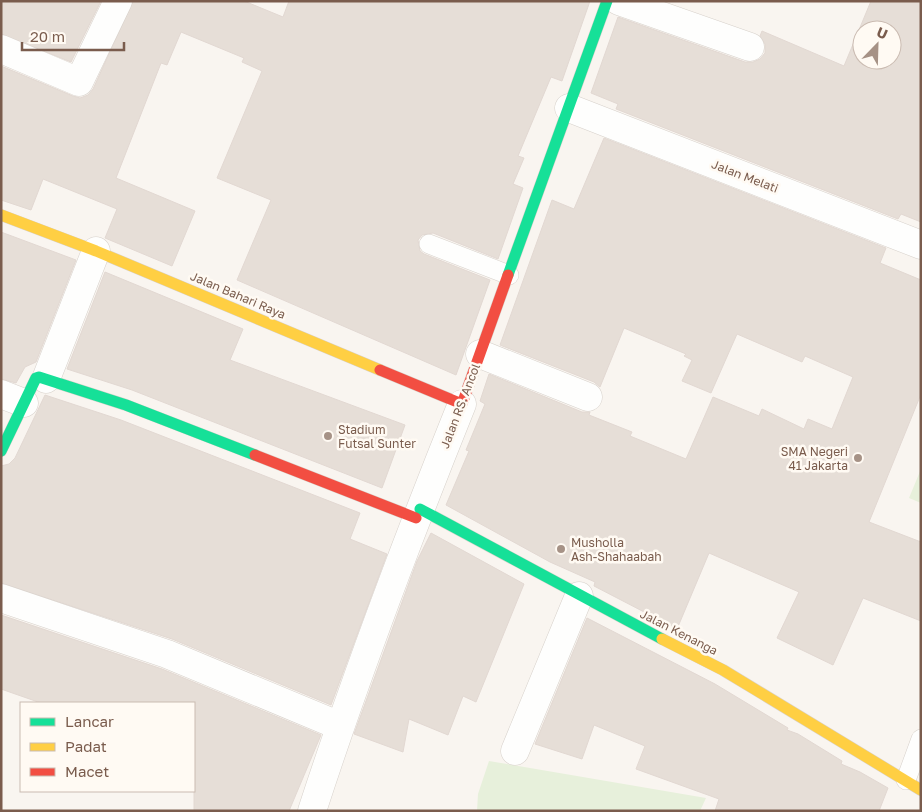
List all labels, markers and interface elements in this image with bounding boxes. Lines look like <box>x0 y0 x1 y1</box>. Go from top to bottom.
scale bar <box>22 20 125 52</box>
north arrow <box>852 20 902 70</box>
text: U <box>874 23 890 42</box>
text: 20 m <box>30 27 65 45</box>
street label: Jalan Melati <box>710 156 780 196</box>
street label: Jalan Bahari Raya <box>188 268 288 322</box>
street label: Jalan RS. Ancol <box>437 361 483 451</box>
place label: Stadium Futsal Sunter <box>338 422 416 451</box>
marker: Stadium Futsal Sunter <box>322 430 334 442</box>
place label: SMA Negeri 41 Jakarta <box>781 444 848 473</box>
marker: SMA Negeri 41 Jakarta <box>852 452 864 464</box>
place label: Musholla Ash-Shahaabah <box>571 535 662 564</box>
marker: Musholla Ash-Shahaabah <box>555 543 567 555</box>
street label: Jalan Kenanga <box>638 606 720 658</box>
legend <box>20 702 195 792</box>
text: Lancar <box>65 712 114 730</box>
text: Padat <box>65 737 107 755</box>
text: Macet <box>65 762 109 780</box>

